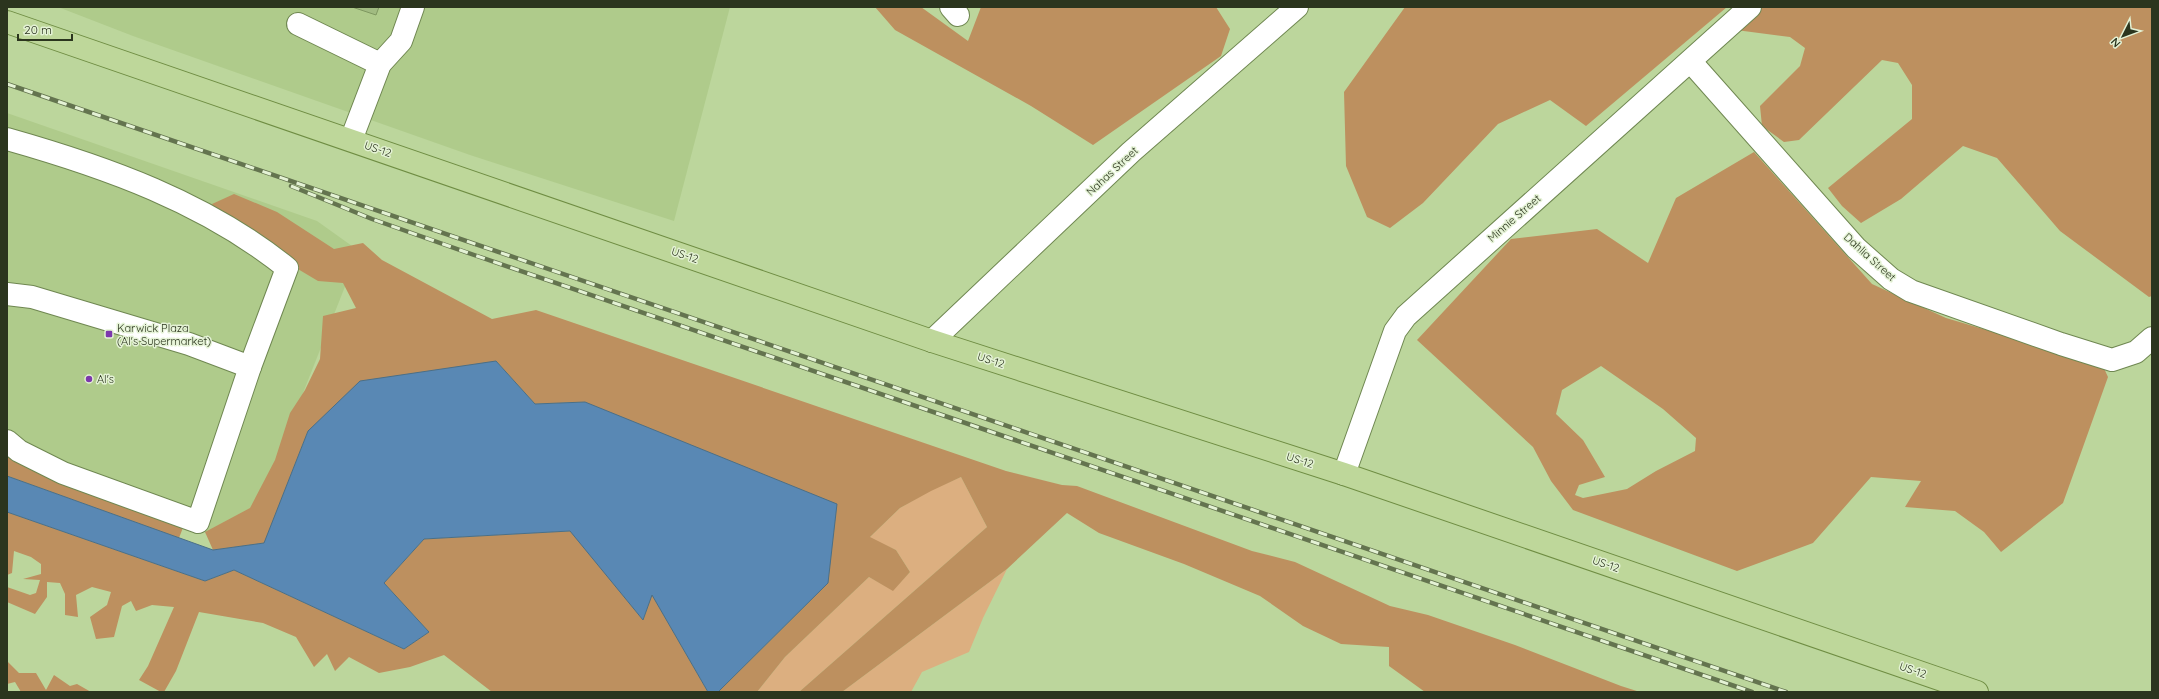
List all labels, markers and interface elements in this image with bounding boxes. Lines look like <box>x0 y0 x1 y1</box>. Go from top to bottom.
scale bar <box>18 16 72 42</box>
north arrow <box>2103 16 2143 56</box>
text: 20 m <box>24 22 52 37</box>
text: N <box>2108 35 2123 50</box>
street label: US-12 <box>363 138 393 160</box>
street label: Nahas Street <box>1083 143 1141 199</box>
street label: Minnie Street <box>1485 191 1544 245</box>
street label: Dahlia Street <box>1841 230 1899 284</box>
street label: US-12 <box>670 244 700 266</box>
place label: Karwick Plaza (Al's Supermarket) <box>117 321 211 348</box>
marker: Karwick Plaza (Al's Supermarket) <box>104 329 114 339</box>
street label: US-12 <box>976 349 1006 371</box>
place label: Al's <box>97 372 114 386</box>
marker: Al's <box>84 374 94 384</box>
street label: US-12 <box>1285 449 1315 471</box>
street label: US-12 <box>1591 553 1621 575</box>
street label: US-12 <box>1898 659 1928 681</box>

